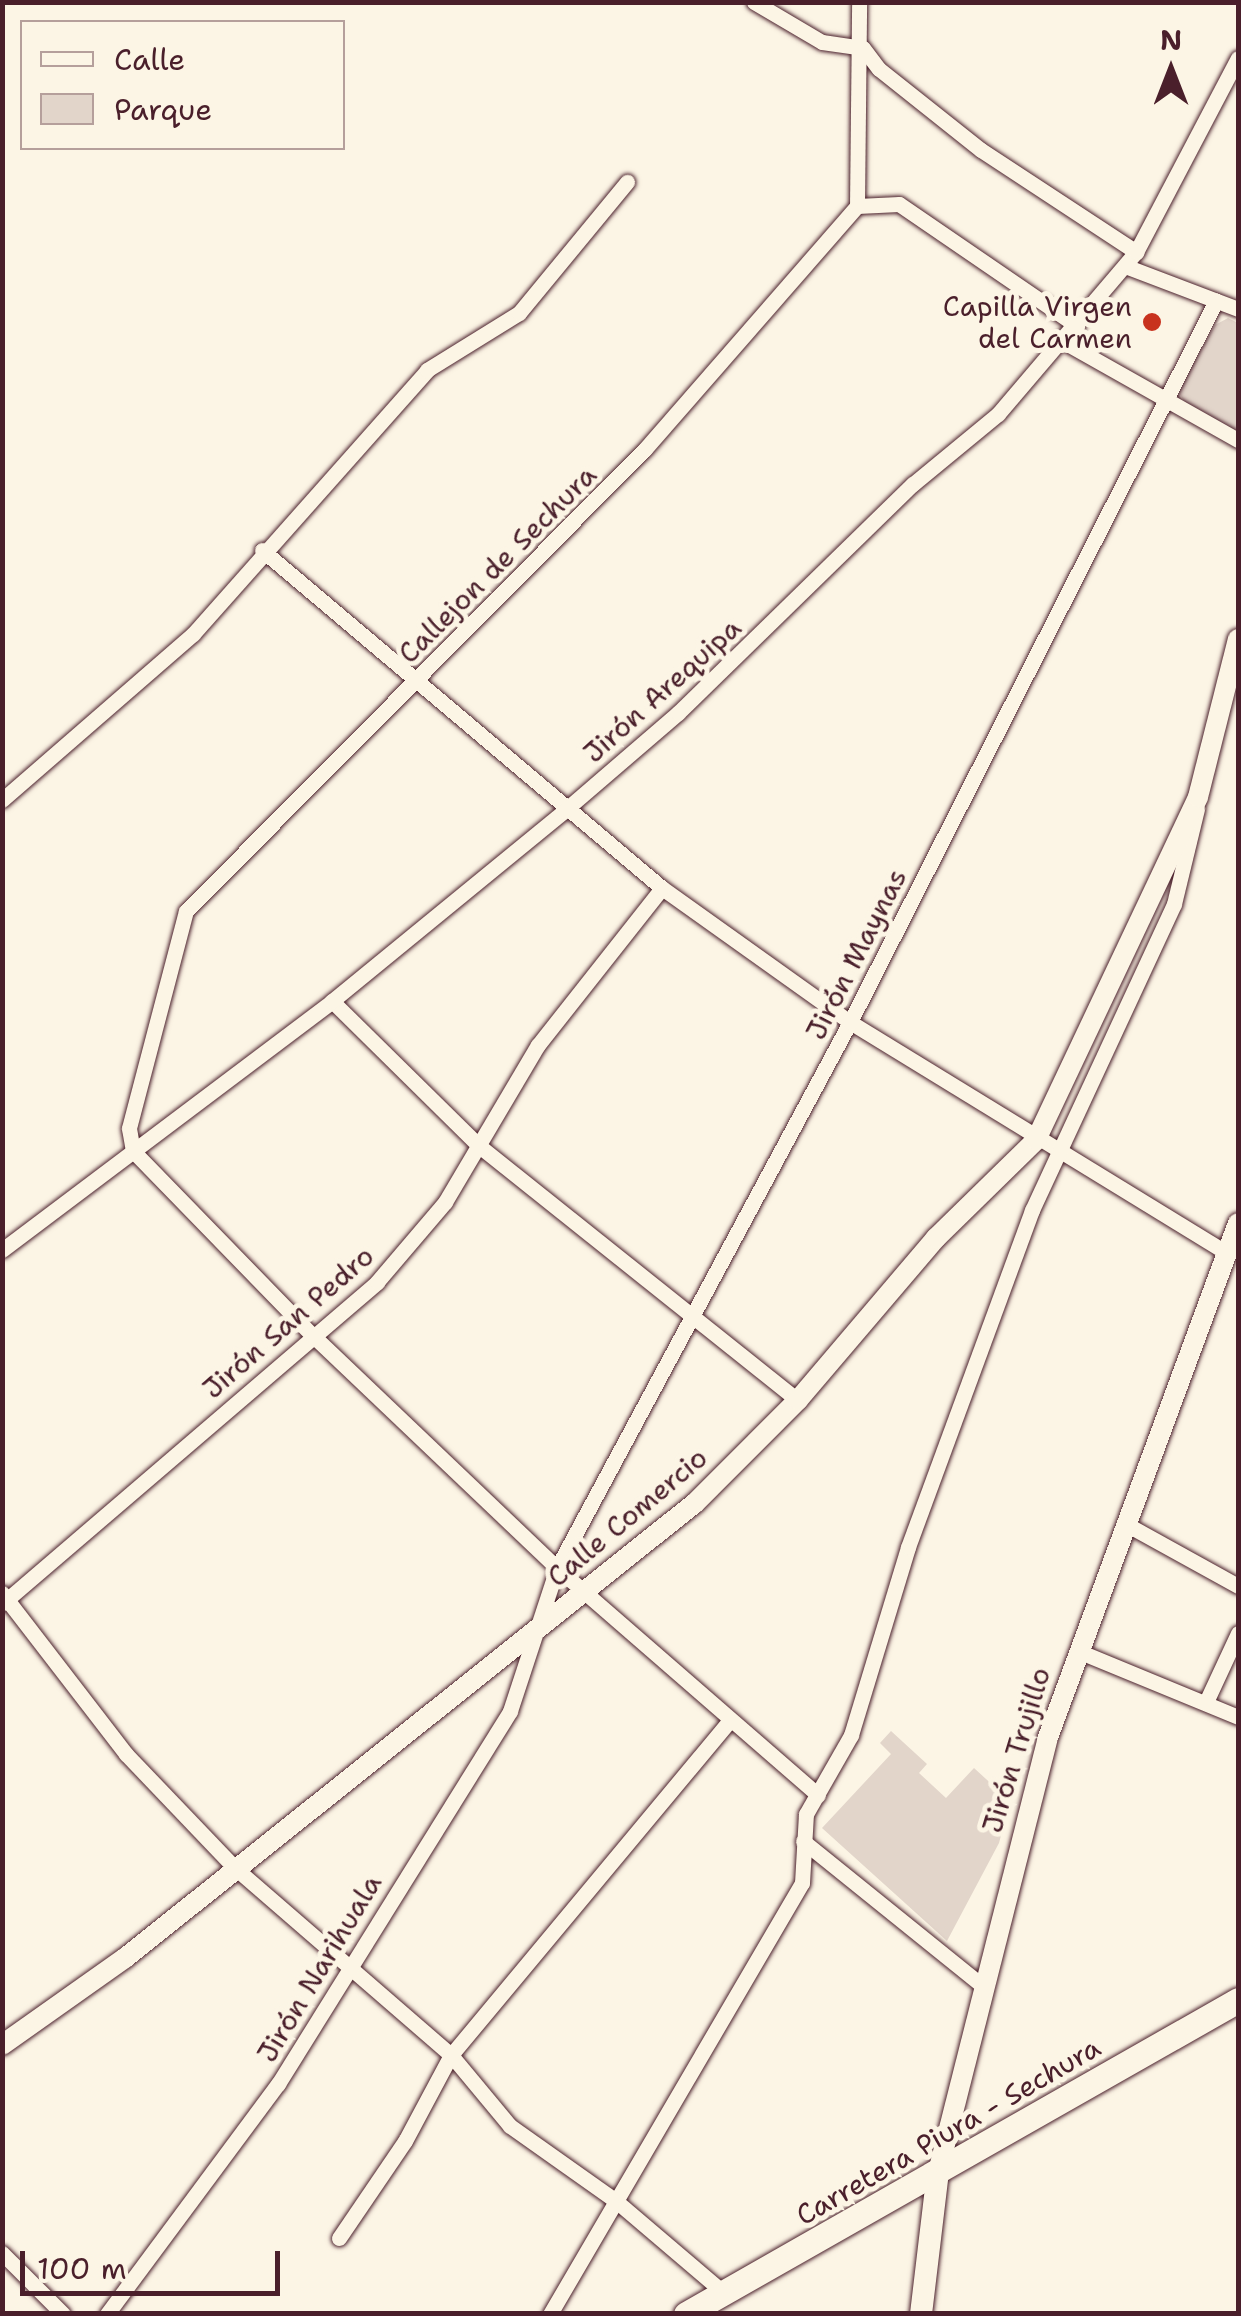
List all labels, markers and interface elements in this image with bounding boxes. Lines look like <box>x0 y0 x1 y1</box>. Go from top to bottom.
legend <box>20 20 345 150</box>
north arrow <box>1121 20 1221 120</box>
text: N <box>1160 21 1182 59</box>
text: Calle <box>114 39 185 80</box>
text: Parque <box>114 89 212 130</box>
place label: Capilla Virgen del Carmen <box>943 289 1132 355</box>
marker: Capilla Virgen del Carmen <box>1141 311 1163 333</box>
street label: Callejon de Sechura <box>391 458 603 670</box>
street label: Jirón Arequipa <box>576 611 748 769</box>
street label: Jirón Maynas <box>798 863 914 1045</box>
street label: Jirón San Pedro <box>196 1239 380 1405</box>
street label: Calle Comercio <box>540 1440 714 1594</box>
street label: Jirón Trujillo <box>975 1663 1057 1837</box>
street label: Jirón Narihuala <box>250 1868 388 2068</box>
street label: Carretera Piura - Sechura <box>790 2030 1106 2232</box>
scale bar <box>25 2231 285 2293</box>
text: 100 m <box>37 2248 127 2289</box>

